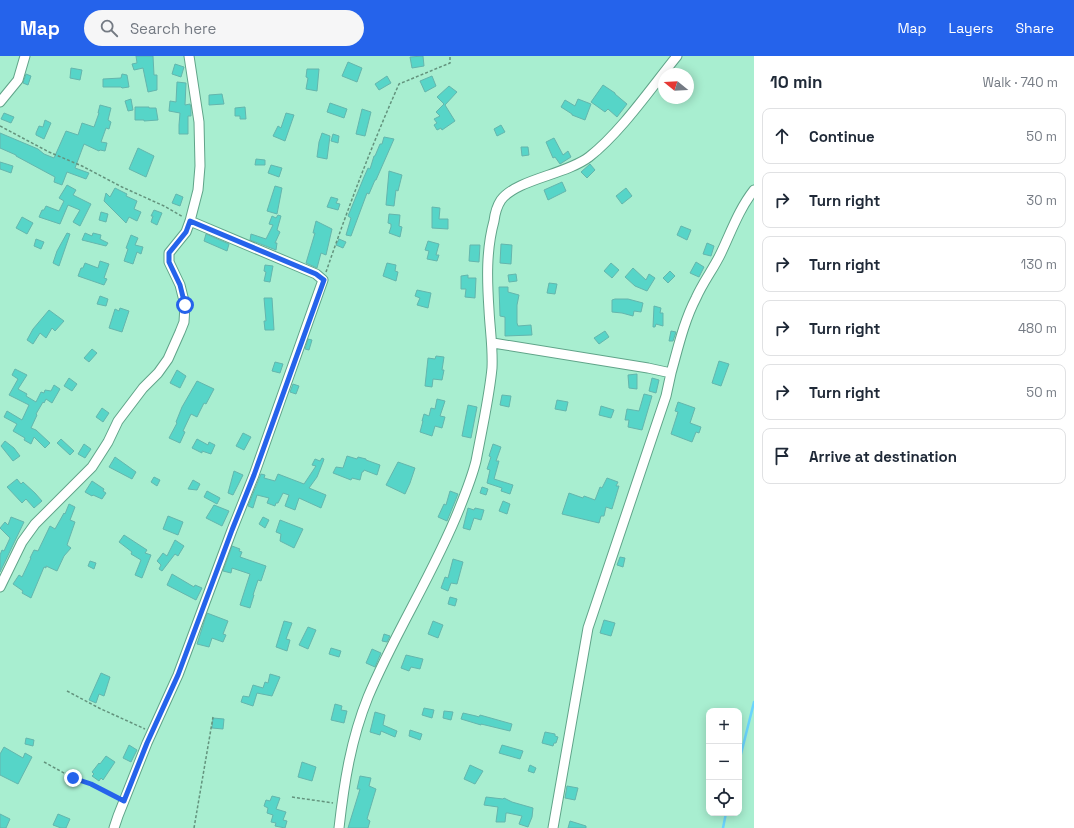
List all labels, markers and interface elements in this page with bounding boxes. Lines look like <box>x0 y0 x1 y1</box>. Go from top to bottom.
search box <box>84 10 364 46</box>
text: Map <box>20 16 60 41</box>
icon: search <box>98 17 120 39</box>
text: Search here <box>130 19 216 38</box>
text: Map <box>897 19 927 37</box>
text: Layers <box>949 19 993 37</box>
text: Share <box>1015 19 1054 37</box>
north arrow <box>658 68 694 104</box>
text: 10 min <box>770 71 823 93</box>
text: Walk · 740 m <box>982 74 1058 91</box>
icon: ahead <box>771 125 793 147</box>
text: Continue <box>809 127 875 146</box>
text: 50 m <box>1026 128 1057 145</box>
icon: right <box>771 189 793 211</box>
text: Turn right <box>809 191 880 210</box>
text: 30 m <box>1026 192 1057 209</box>
icon: right <box>771 253 793 275</box>
text: Turn right <box>809 255 880 274</box>
text: 130 m <box>1021 256 1057 273</box>
route start <box>176 296 194 314</box>
icon: right <box>771 317 793 339</box>
text: Turn right <box>809 319 880 338</box>
text: 480 m <box>1018 320 1057 337</box>
icon: right <box>771 381 793 403</box>
text: Turn right <box>809 383 880 402</box>
text: 50 m <box>1026 384 1057 401</box>
icon: arrive <box>771 445 793 467</box>
text: Arrive at destination <box>809 447 957 466</box>
map controls <box>706 708 742 816</box>
button: + <box>706 708 742 744</box>
button: − <box>706 744 742 780</box>
route end <box>64 769 82 787</box>
button: locate <box>706 780 742 816</box>

